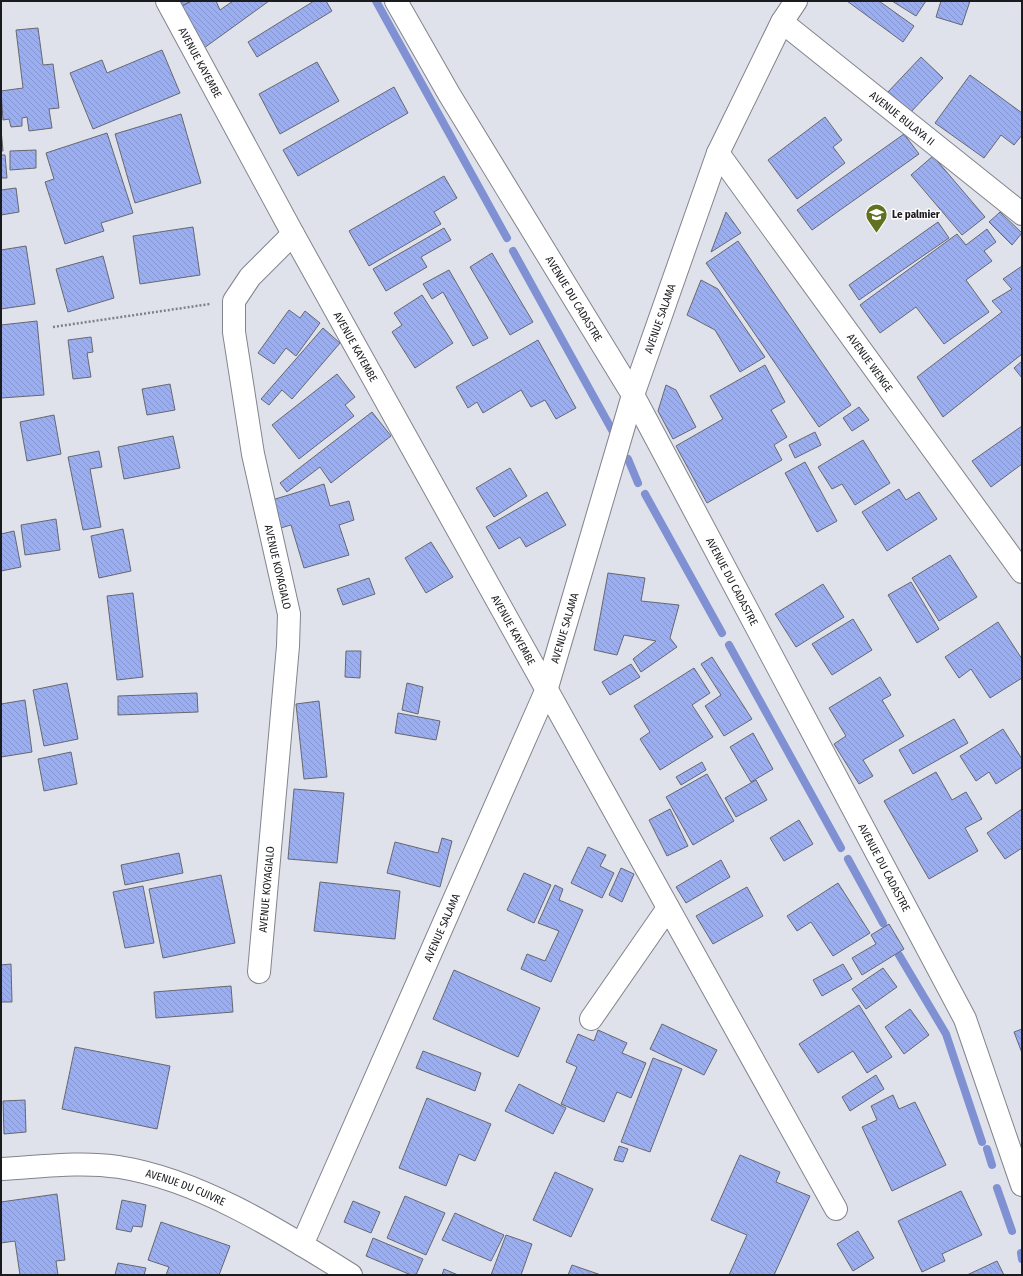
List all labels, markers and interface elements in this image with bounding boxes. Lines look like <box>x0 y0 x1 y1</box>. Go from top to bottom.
street label: AVENUE KAYEMBE <box>176 25 224 100</box>
street label: AVENUE BULAYA II <box>867 89 937 148</box>
school or university icon: Le palmier <box>864 201 890 234</box>
place label: Le palmier <box>892 208 941 221</box>
street label: AVENUE DU CADASTRE <box>543 254 605 344</box>
street label: AVENUE SALAMA <box>642 282 679 355</box>
street label: AVENUE KAYEMBE <box>331 310 380 384</box>
street label: AVENUE WENGE <box>844 331 895 395</box>
street label: AVENUE KOYAGIALO <box>261 524 294 611</box>
street label: AVENUE DU CADASTRE <box>703 535 760 628</box>
street label: AVENUE SALAMA <box>548 591 582 665</box>
street label: AVENUE KAYEMBE <box>488 593 538 667</box>
street label: AVENUE DU CADASTRE <box>855 821 913 914</box>
street label: AVENUE KOYAGIALO <box>257 846 277 933</box>
street label: AVENUE SALAMA <box>422 891 463 964</box>
street label: AVENUE DU CUIVRE <box>144 1167 227 1209</box>

